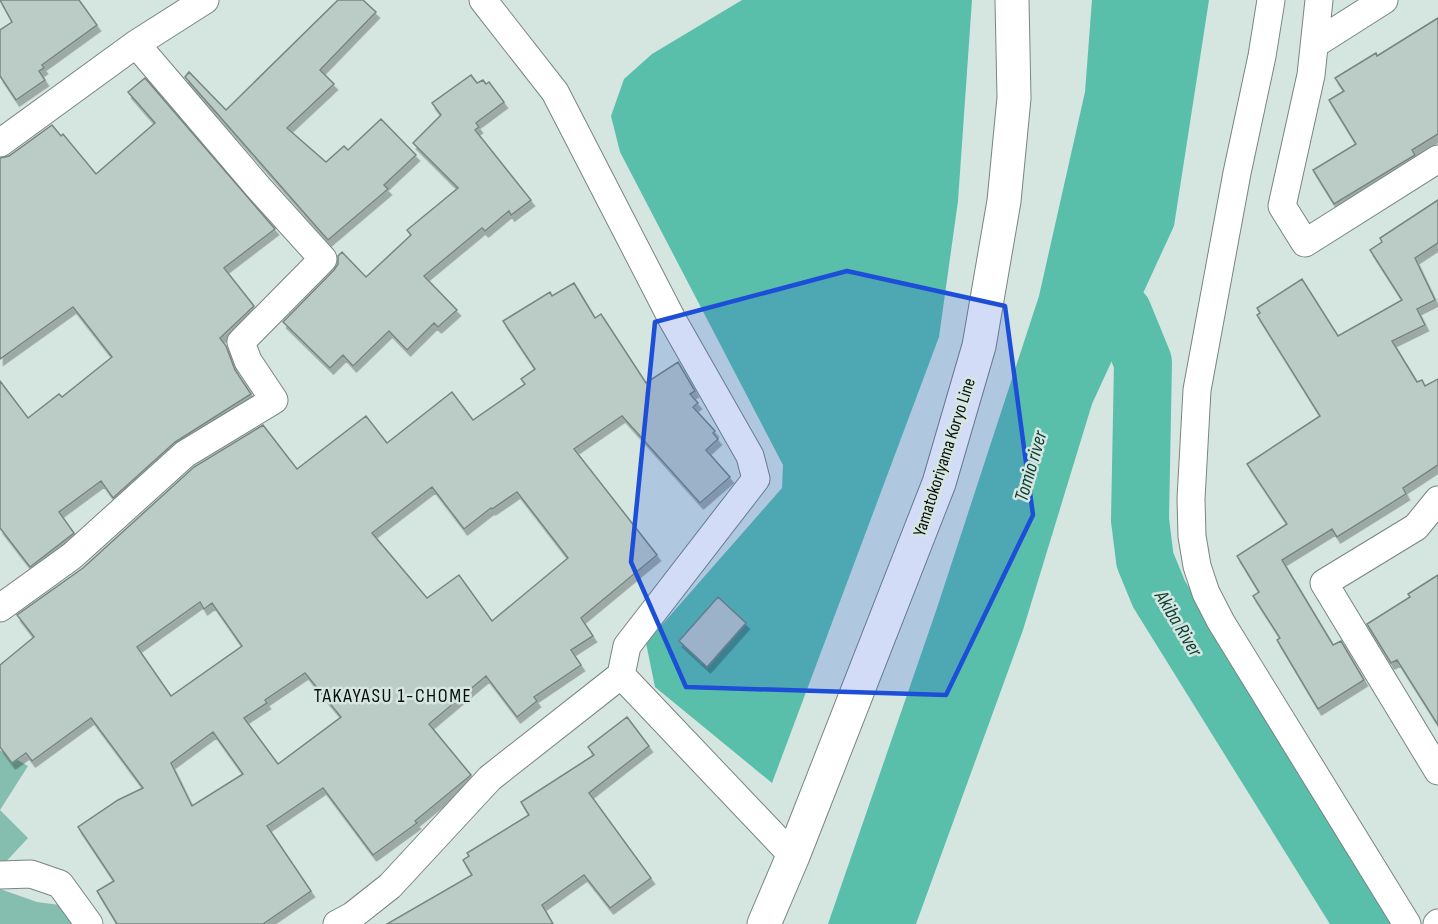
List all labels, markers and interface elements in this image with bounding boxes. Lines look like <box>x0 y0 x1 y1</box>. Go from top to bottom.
street label: Yamatokoriyama Koryo Line <box>909 375 980 539</box>
water label: Tomio river <box>1009 427 1053 504</box>
water label: Akiba River <box>1149 585 1208 662</box>
district label: TAKAYASU 1-CHOME <box>314 684 472 708</box>

